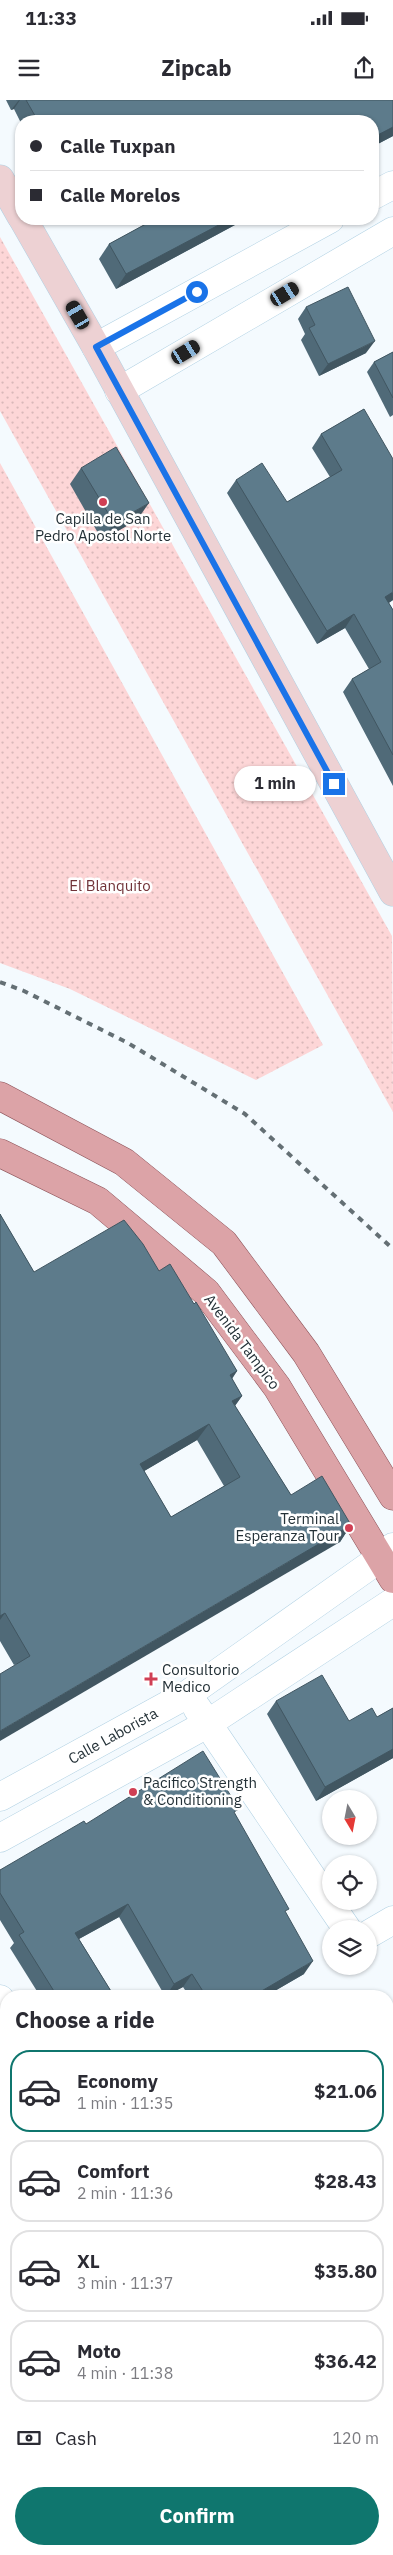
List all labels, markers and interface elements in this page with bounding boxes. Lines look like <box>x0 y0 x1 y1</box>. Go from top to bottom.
text: 11:33 <box>25 6 77 30</box>
text: Zipcab <box>161 53 232 82</box>
icon: menu <box>15 54 43 82</box>
icon: share <box>350 54 378 82</box>
text: Calle Tuxpan <box>60 134 176 158</box>
text: Calle Morelos <box>60 183 180 207</box>
car <box>268 280 301 308</box>
route start <box>186 281 208 303</box>
car <box>64 298 91 332</box>
car <box>169 338 202 366</box>
marker: Capilla de San Pedro Apostol Norte <box>97 496 109 508</box>
place label: Capilla de San Pedro Apostol Norte <box>35 509 171 545</box>
callout: 1 min <box>234 766 316 802</box>
text: 1 min <box>254 773 296 793</box>
route end <box>323 773 345 795</box>
park label: El Blanquito <box>69 876 151 895</box>
street label: Avenida Tampico <box>200 1290 284 1393</box>
place label: Terminal Esperanza Tour <box>235 1509 339 1545</box>
marker: Terminal Esperanza Tour <box>343 1522 355 1534</box>
place label: Consultorio Medico <box>162 1660 239 1696</box>
marker: Consultorio Medico <box>144 1672 158 1686</box>
street label: Calle Laborista <box>65 1703 161 1768</box>
place label: Pacifico Strength & Conditioning <box>143 1773 257 1809</box>
marker: Pacifico Strength & Conditioning <box>127 1786 139 1798</box>
north arrow <box>322 1790 378 1845</box>
map controls <box>322 1790 377 1975</box>
button: locate <box>322 1855 377 1910</box>
button: layers <box>322 1920 377 1975</box>
text: Choose a ride <box>15 2005 155 2034</box>
icon: car <box>17 2069 62 2114</box>
text: Economy <box>77 2069 158 2093</box>
text: $21.06 <box>314 2079 377 2103</box>
text: 1 min · 11:35 <box>77 2093 173 2113</box>
icon: car <box>17 2159 62 2204</box>
text: Comfort <box>77 2159 150 2183</box>
text: $28.43 <box>314 2169 377 2193</box>
text: 2 min · 11:36 <box>77 2183 173 2203</box>
icon: car <box>17 2249 62 2294</box>
text: XL <box>77 2249 100 2273</box>
text: $35.80 <box>314 2259 377 2283</box>
text: 3 min · 11:37 <box>77 2273 173 2293</box>
icon: car <box>17 2339 62 2384</box>
text: Moto <box>77 2339 121 2363</box>
text: $36.42 <box>314 2349 377 2373</box>
text: 4 min · 11:38 <box>77 2363 173 2383</box>
icon: cash <box>15 2424 43 2452</box>
text: Cash <box>55 2426 97 2450</box>
text: 120 m <box>332 2428 379 2448</box>
button: Confirm <box>15 2487 379 2545</box>

